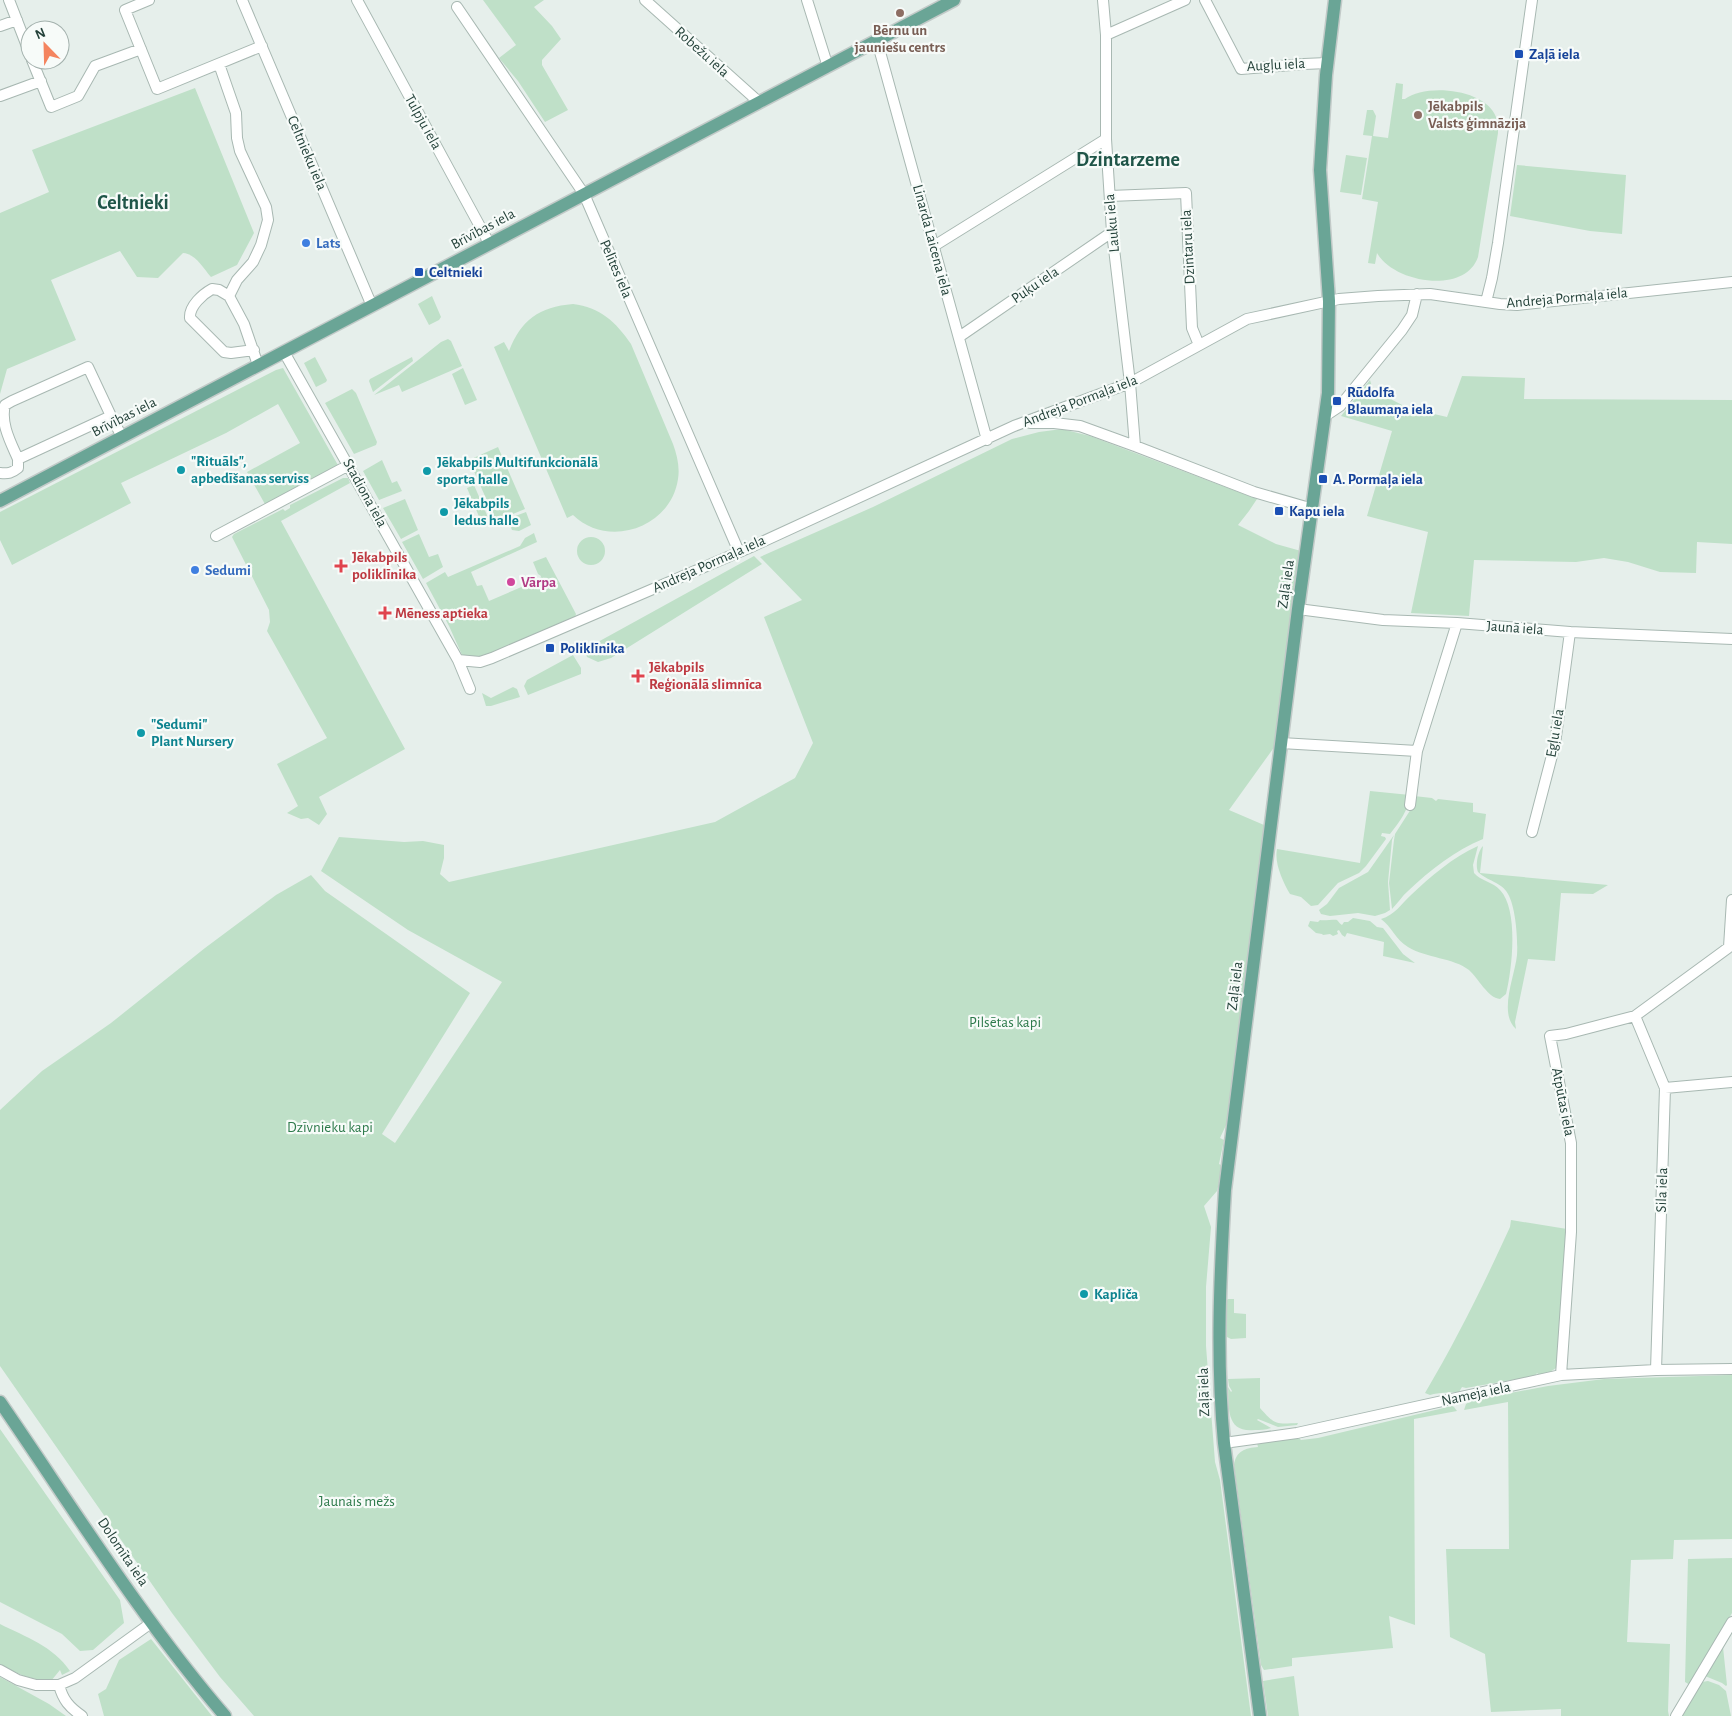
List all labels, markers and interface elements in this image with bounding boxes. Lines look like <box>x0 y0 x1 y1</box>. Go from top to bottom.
marker: Bērnu un jauniešu centrs <box>894 7 906 19</box>
north arrow <box>20 20 70 70</box>
place label: Bērnu un jauniešu centrs <box>855 23 946 55</box>
street label: Robežu iela <box>672 24 732 80</box>
text: N <box>33 26 48 42</box>
place label: Zaļā iela <box>1529 47 1580 64</box>
marker: Zaļā iela <box>1513 48 1525 60</box>
street label: Augļu iela <box>1246 56 1306 75</box>
street label: Tulpju iela <box>402 92 444 152</box>
place label: Jēkabpils Valsts ģimnāzija <box>1428 99 1526 131</box>
marker: Jēkabpils Valsts ģimnāzija <box>1412 109 1424 121</box>
street label: Celtnieku iela <box>285 114 329 193</box>
district label: Dzintarzeme <box>1076 150 1180 170</box>
street label: Linarda Laicena iela <box>910 183 954 297</box>
district label: Celtnieki <box>97 193 169 213</box>
street label: Lauku iela <box>1102 193 1122 253</box>
street label: Brīvības iela <box>448 206 518 252</box>
street label: Dzintaru iela <box>1179 209 1197 285</box>
place label: Lats <box>316 236 341 251</box>
marker: Lats <box>300 237 312 249</box>
street label: Pelītes iela <box>597 237 635 301</box>
street label: Puķu iela <box>1009 264 1062 307</box>
place label: Celtnieki <box>429 265 483 280</box>
marker: Celtnieki <box>413 266 425 278</box>
street label: Andreja Pormaļa iela <box>1506 285 1628 312</box>
street label: Andreja Pormaļa iela <box>1021 372 1140 431</box>
place label: Rūdolfa Blaumaņa iela <box>1347 385 1433 419</box>
street label: Brīvības iela <box>89 394 159 440</box>
marker: Rūdolfa Blaumaņa iela <box>1331 395 1343 407</box>
place label: "Rituāls", apbedīšanas serviss <box>191 454 309 486</box>
place label: Jēkabpils Multifunkcionālā sporta halle <box>437 455 598 487</box>
street label: Stadiona iela <box>340 456 390 530</box>
marker: "Rituāls", apbedīšanas serviss <box>175 464 187 476</box>
marker: Jēkabpils Multifunkcionālā sporta halle <box>421 465 433 477</box>
place label: A. Pormaļa iela <box>1333 472 1423 489</box>
marker: A. Pormaļa iela <box>1317 473 1329 485</box>
place label: Jēkabpils ledus halle <box>454 496 519 528</box>
place label: Kapu iela <box>1289 504 1345 519</box>
marker: Kapu iela <box>1273 505 1285 517</box>
marker: Jēkabpils ledus halle <box>438 506 450 518</box>
street label: Andreja Pormaļa iela <box>650 532 768 596</box>
place label: Jēkabpils poliklīnika <box>352 550 417 582</box>
marker: Jēkabpils poliklīnika <box>334 559 348 573</box>
street label: Zaļā iela <box>1275 559 1298 610</box>
place label: Sedumi <box>205 563 251 578</box>
marker: Sedumi <box>189 564 201 576</box>
place label: Vārpa <box>521 575 556 590</box>
marker: Vārpa <box>505 576 517 588</box>
place label: Mēness aptieka <box>395 606 488 621</box>
marker: Mēness aptieka <box>379 607 391 619</box>
street label: Jaunā iela <box>1486 619 1544 637</box>
place label: Poliklīnika <box>560 641 625 656</box>
marker: Poliklīnika <box>544 642 556 654</box>
place label: Jēkabpils Reģionālā slimnīca <box>649 660 762 692</box>
marker: Jēkabpils Reģionālā slimnīca <box>631 669 645 683</box>
street label: Egļu iela <box>1543 708 1568 759</box>
place label: "Sedumi" Plant Nursery <box>151 717 234 749</box>
marker: "Sedumi" Plant Nursery <box>135 727 147 739</box>
street label: Zaļā iela <box>1225 961 1246 1011</box>
park label: Pilsētas kapi <box>969 1015 1041 1030</box>
street label: Atpūtas iela <box>1549 1067 1577 1138</box>
park label: Dzīvnieku kapi <box>287 1120 373 1135</box>
street label: Sila iela <box>1654 1167 1670 1213</box>
place label: Kapliča <box>1094 1287 1138 1302</box>
marker: Kapliča <box>1078 1288 1090 1300</box>
street label: Zaļā iela <box>1196 1367 1213 1417</box>
street label: Nameja iela <box>1440 1379 1512 1409</box>
park label: Jaunais mežs <box>319 1494 395 1509</box>
street label: Dolomīta iela <box>95 1515 151 1589</box>

